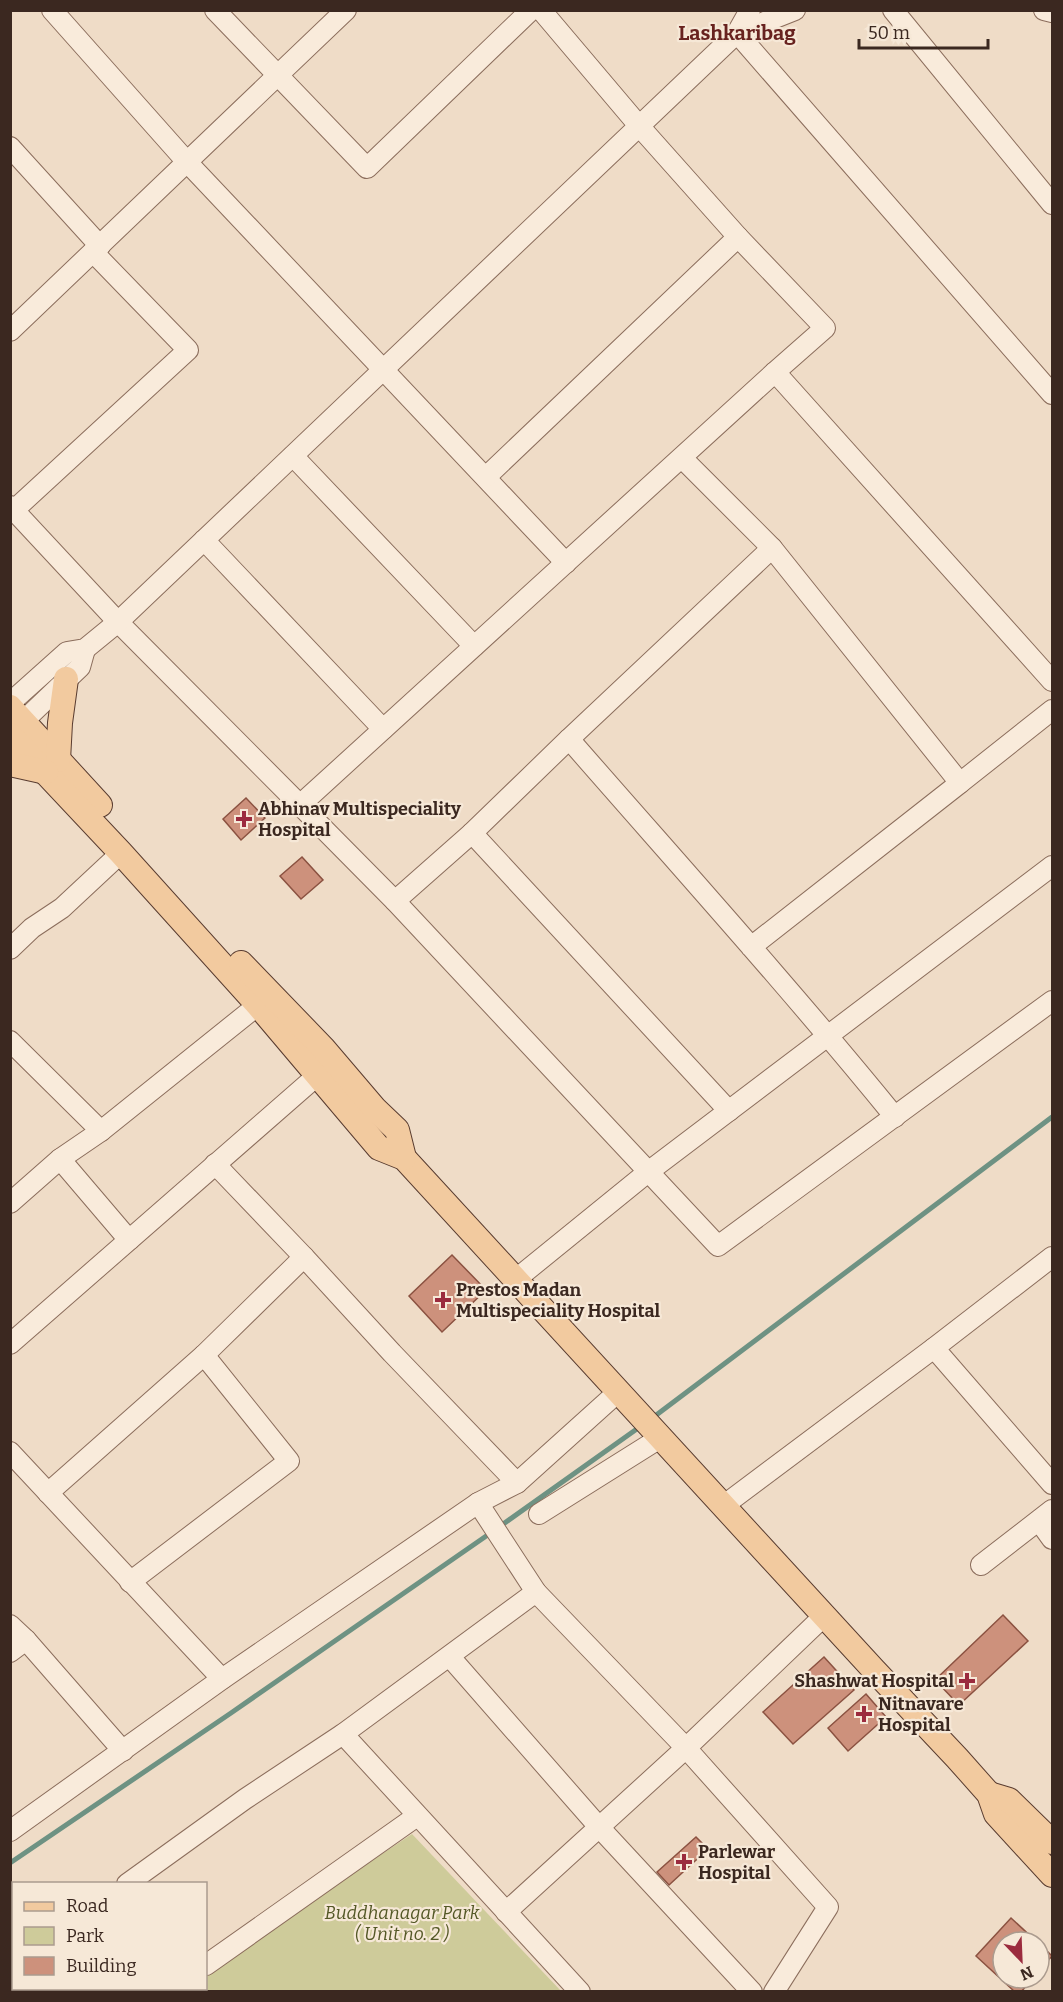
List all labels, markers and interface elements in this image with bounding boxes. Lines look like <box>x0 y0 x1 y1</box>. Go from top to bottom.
scale bar <box>859 12 988 50</box>
district label: Lashkaribag <box>678 21 796 45</box>
text: 50 m <box>868 22 910 44</box>
place label: Abhinav Multispeciality Hospital <box>258 798 462 841</box>
marker: Abhinav Multispeciality Hospital <box>235 810 253 828</box>
place label: Prestos Madan Multispeciality Hospital <box>456 1279 661 1322</box>
marker: Prestos Madan Multispeciality Hospital <box>434 1291 452 1309</box>
place label: Shashwat Hospital <box>794 1670 954 1692</box>
marker: Shashwat Hospital <box>958 1672 976 1690</box>
place label: Nitnavare Hospital <box>878 1693 964 1736</box>
marker: Nitnavare Hospital <box>855 1705 873 1723</box>
place label: Parlewar Hospital <box>698 1841 776 1884</box>
marker: Parlewar Hospital <box>675 1853 693 1871</box>
legend <box>12 1882 207 1990</box>
text: Road <box>66 1895 109 1917</box>
park label: Buddhanagar Park ( Unit no. 2 ) <box>325 1902 480 1945</box>
text: Park <box>66 1925 105 1947</box>
north arrow <box>991 1930 1051 1990</box>
text: Building <box>66 1955 137 1977</box>
text: N <box>1017 1962 1036 1985</box>

